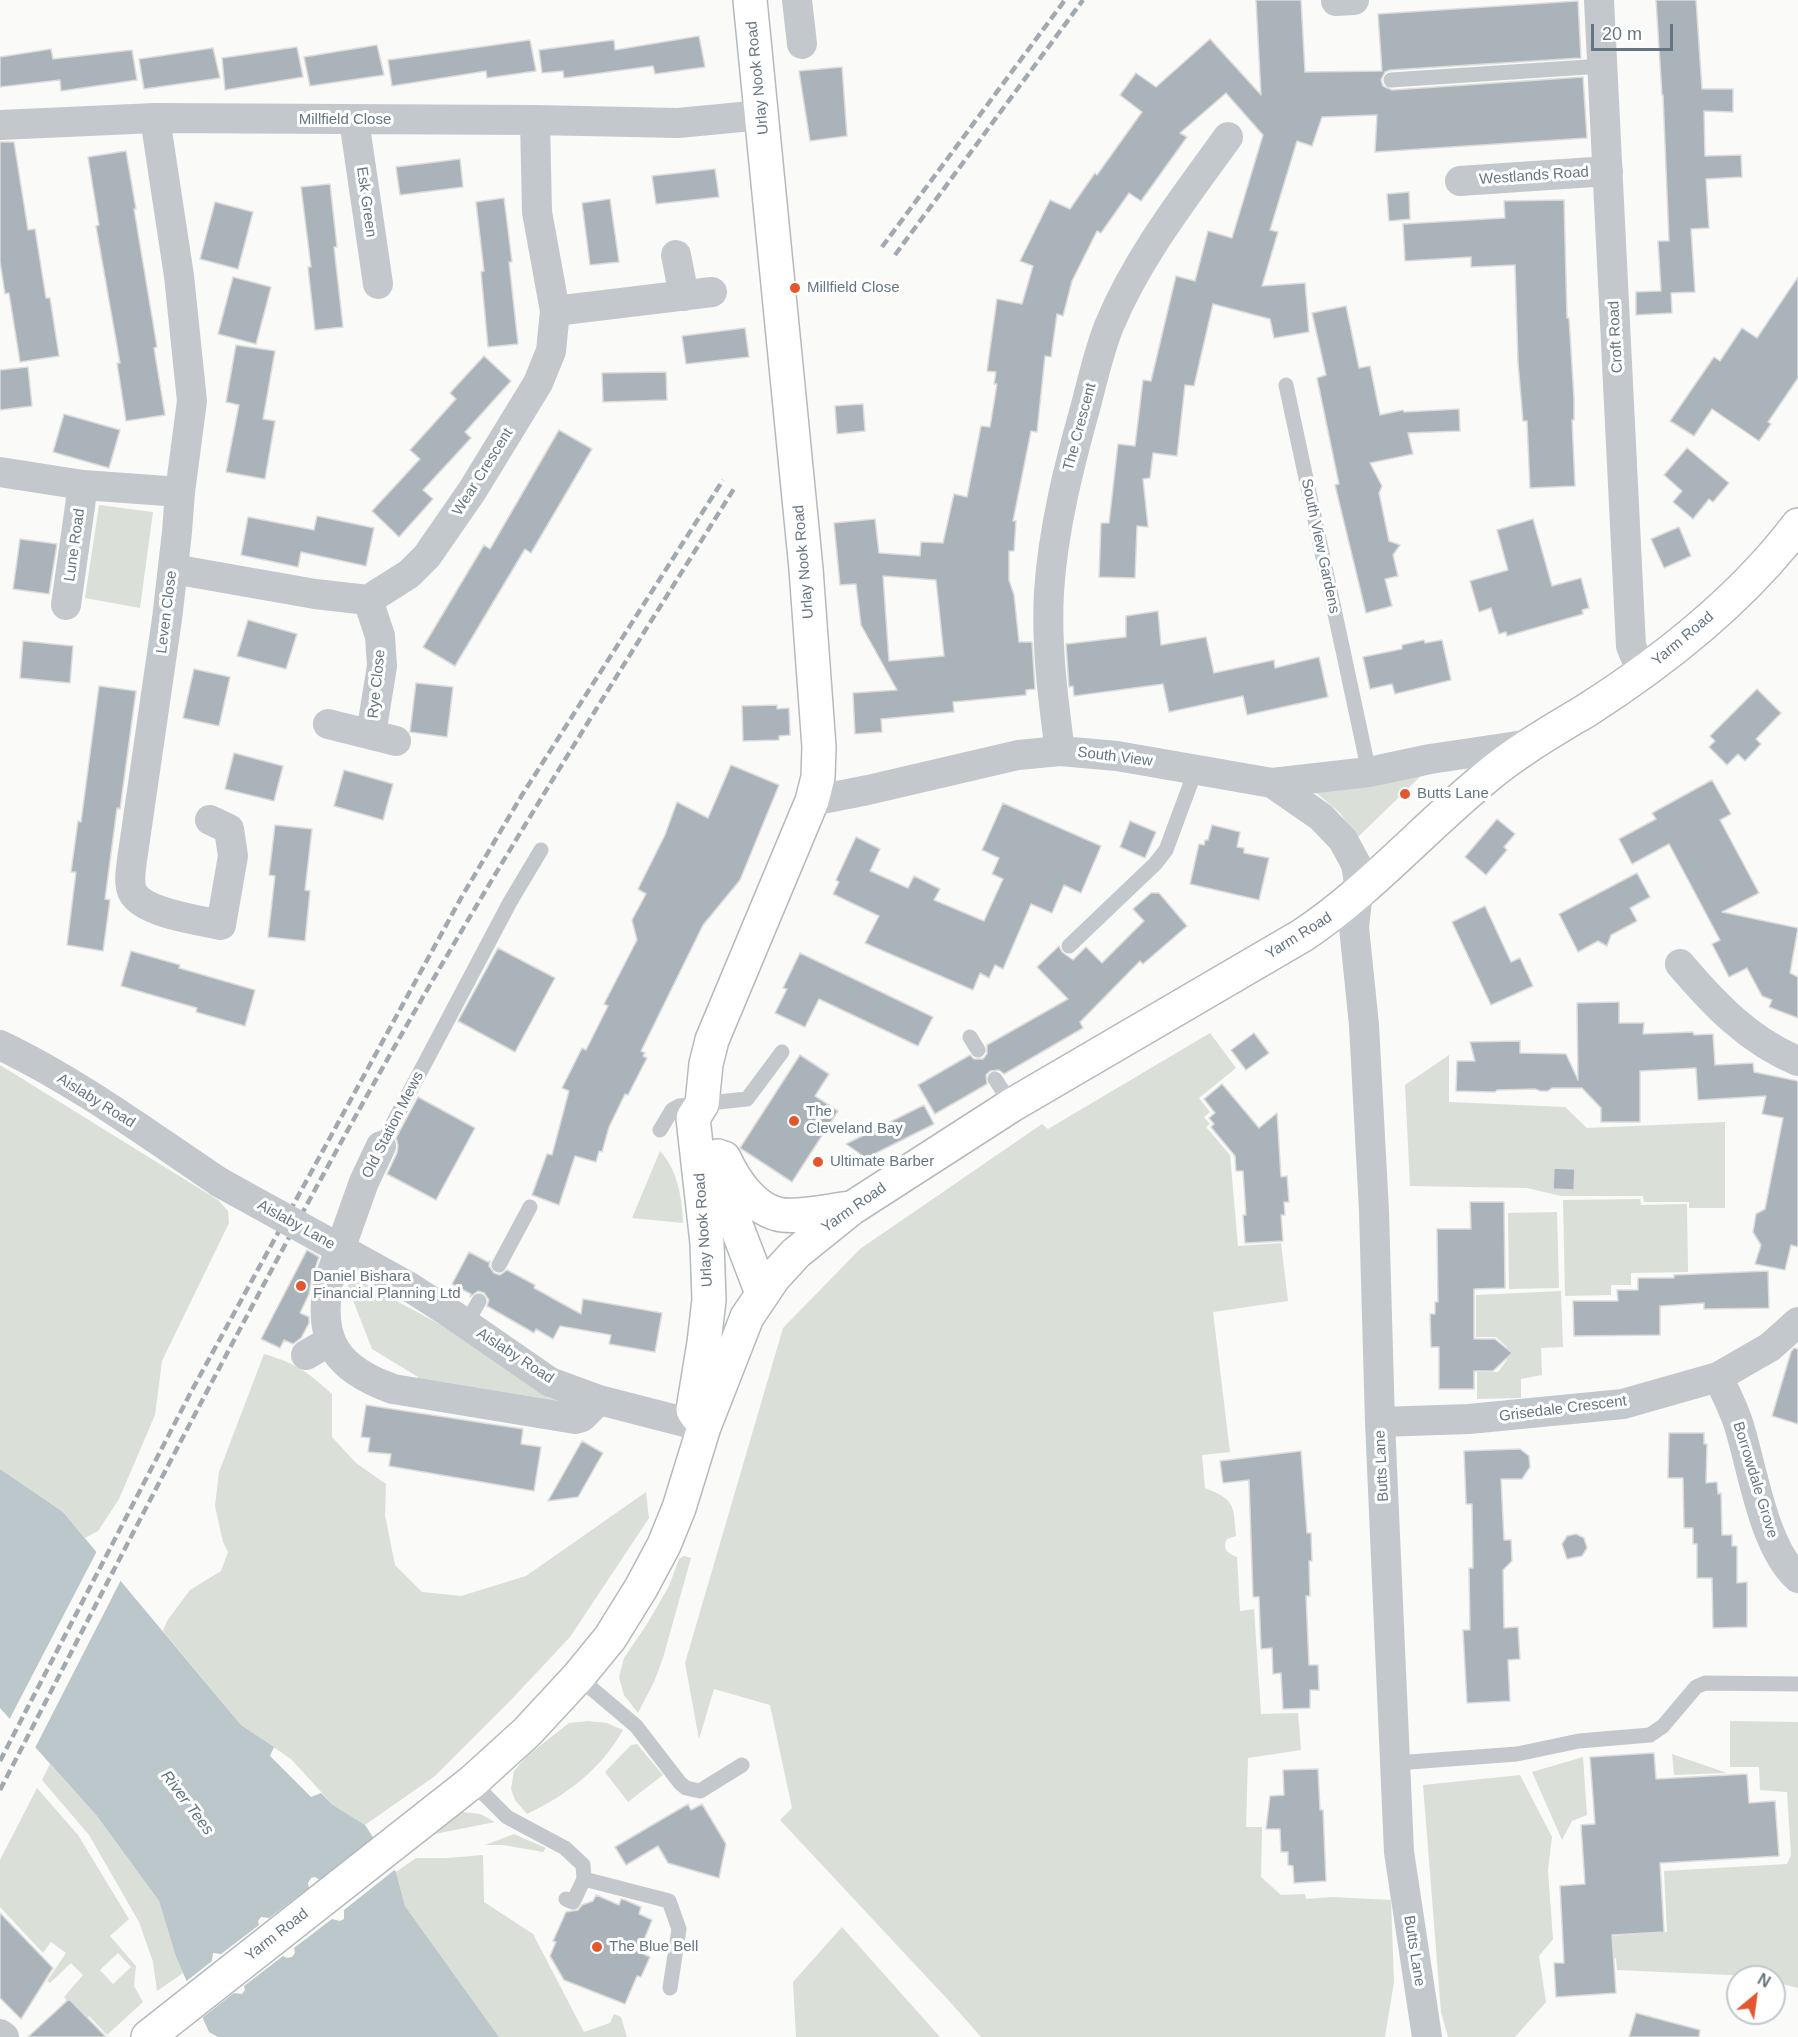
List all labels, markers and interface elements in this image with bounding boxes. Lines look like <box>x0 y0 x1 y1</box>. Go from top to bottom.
scale bar <box>1594 12 1676 50</box>
street label: Urlay Nook Road <box>743 20 773 136</box>
text: 20 m <box>1602 24 1642 44</box>
street label: Millfield Close <box>299 111 391 129</box>
street label: Westlands Road <box>1479 163 1589 189</box>
street label: Esk Green <box>352 166 380 238</box>
place label: Millfield Close <box>807 279 900 297</box>
marker: Millfield Close <box>788 281 802 295</box>
street label: Croft Road <box>1605 300 1627 374</box>
street label: The Crescent <box>1060 381 1100 473</box>
street label: Wear Crescent <box>449 425 517 519</box>
street label: South View Gardens <box>1297 477 1343 615</box>
street label: Urlay Nook Road <box>790 504 818 620</box>
street label: Lune Road <box>61 507 89 583</box>
street label: Leven Close <box>153 570 181 654</box>
street label: Yarm Road <box>1649 608 1717 670</box>
street label: Rye Close <box>364 649 390 719</box>
street label: South View <box>1076 743 1154 771</box>
place label: Butts Lane <box>1417 785 1489 803</box>
marker: Butts Lane <box>1398 787 1412 801</box>
street label: Yarm Road <box>1263 909 1335 963</box>
street label: Old Station Mews <box>358 1069 428 1181</box>
street label: Aislaby Road <box>54 1070 138 1132</box>
place label: The Cleveland Bay <box>806 1103 903 1138</box>
marker: The Cleveland Bay <box>787 1114 801 1128</box>
place label: Ultimate Barber <box>830 1153 934 1171</box>
marker: Ultimate Barber <box>811 1155 825 1169</box>
street label: Urlay Nook Road <box>691 1172 717 1288</box>
street label: Yarm Road <box>818 1179 890 1237</box>
street label: Aislaby Lane <box>254 1196 338 1254</box>
place label: Daniel Bishara Financial Planning Ltd <box>313 1268 461 1303</box>
marker: Daniel Bishara Financial Planning Ltd <box>294 1279 308 1293</box>
street label: Aislaby Road <box>473 1324 557 1388</box>
street label: Grisedale Crescent <box>1498 1392 1628 1426</box>
street label: Borrowdale Grove <box>1729 1420 1781 1540</box>
street label: Butts Lane <box>1371 1430 1393 1502</box>
water label: River Tees <box>156 1767 218 1839</box>
street label: Yarm Road <box>242 1905 312 1965</box>
street label: Butts Lane <box>1400 1914 1428 1988</box>
place label: The Blue Bell <box>609 1938 698 1956</box>
marker: The Blue Bell <box>590 1940 604 1954</box>
north arrow <box>1726 1965 1786 2025</box>
text: N <box>1755 1970 1773 1991</box>

